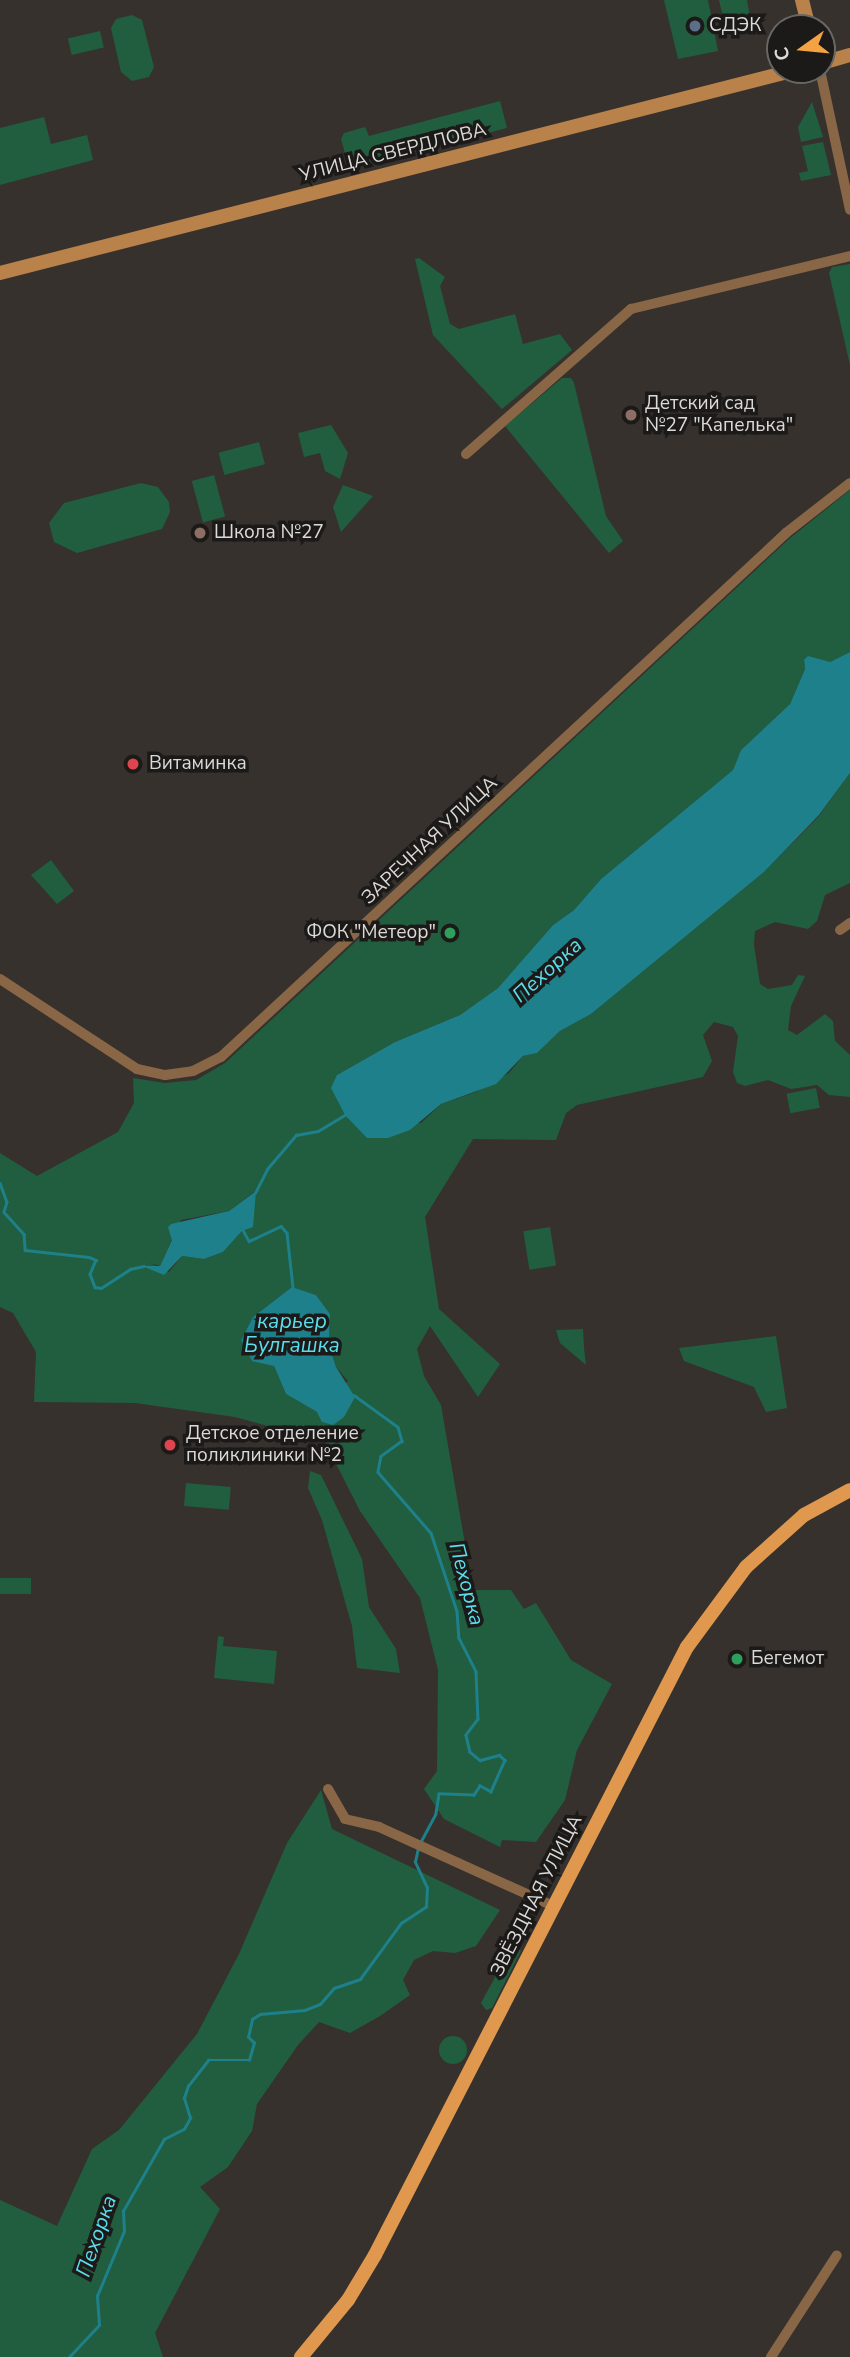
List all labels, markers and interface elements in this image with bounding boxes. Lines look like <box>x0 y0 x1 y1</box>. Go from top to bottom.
north arrow <box>766 14 836 84</box>
place label: СДЭК <box>709 15 762 37</box>
marker: СДЭК <box>687 18 703 34</box>
text: С <box>768 44 797 64</box>
street label: УЛИЦА СВЕРДЛОВА <box>297 119 489 187</box>
place label: Детский сад №27 "Капелька" <box>645 393 793 437</box>
marker: Детский сад №27 "Капелька" <box>623 407 639 423</box>
place label: Школа №27 <box>214 522 324 544</box>
marker: Школа №27 <box>192 525 208 541</box>
place label: Витаминка <box>149 753 247 775</box>
marker: Витаминка <box>123 754 143 774</box>
street label: ЗАРЕЧНАЯ УЛИЦА <box>358 772 502 910</box>
place label: ФОК "Метеор" <box>306 922 436 944</box>
marker: ФОК "Метеор" <box>442 925 458 941</box>
water label: Пехорка <box>507 932 587 1008</box>
water label: карьер Булгашка <box>244 1308 340 1358</box>
place label: Детское отделение поликлиники №2 <box>186 1423 359 1467</box>
marker: Детское отделение поликлиники №2 <box>160 1435 180 1455</box>
water label: Пехорка <box>444 1540 490 1628</box>
place label: Бегемот <box>751 1648 824 1670</box>
marker: Бегемот <box>729 1651 745 1667</box>
street label: ЗВЁЗДНАЯ УЛИЦА <box>486 1811 588 1981</box>
water label: Пехорка <box>70 2192 122 2280</box>

